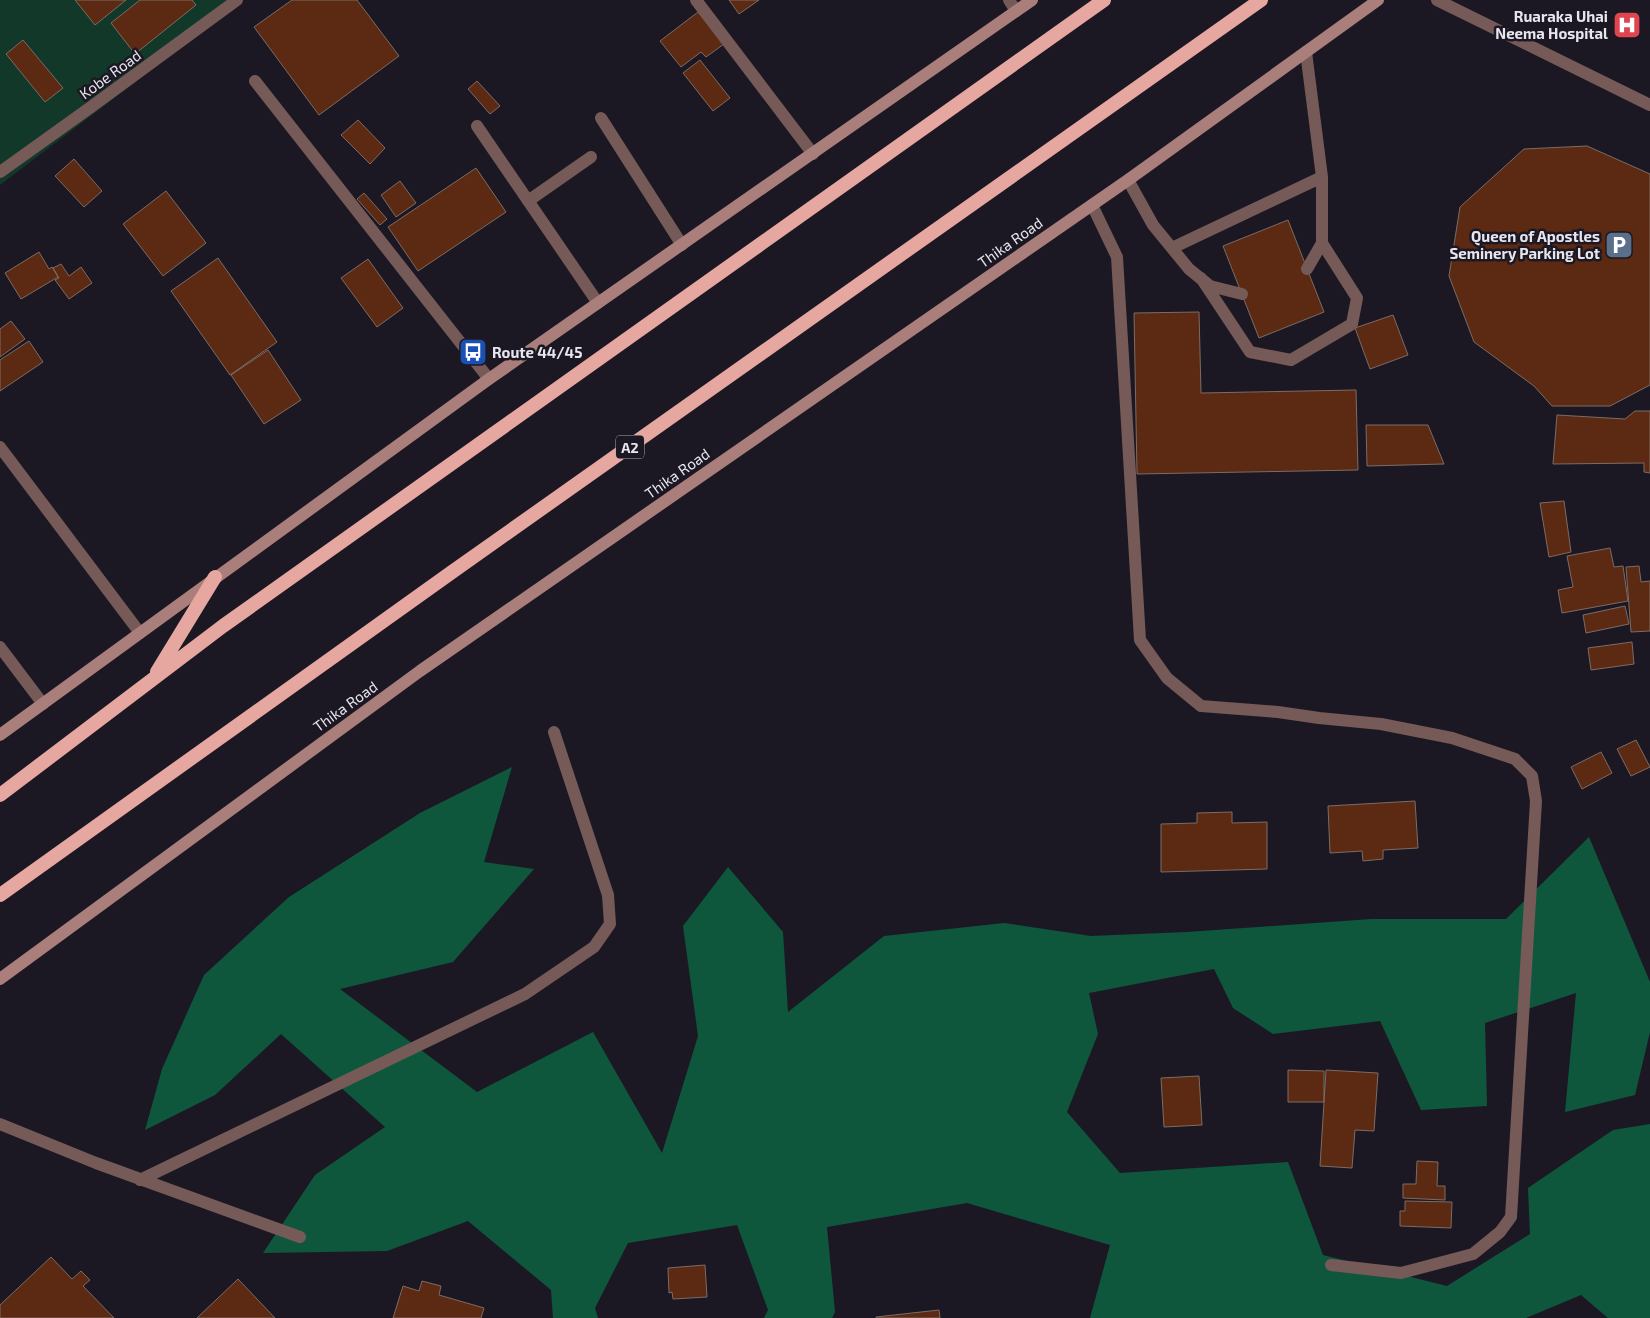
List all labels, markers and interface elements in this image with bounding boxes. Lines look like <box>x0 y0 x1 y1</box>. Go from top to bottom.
place label: Ruaraka Uhai Neema Hospital <box>1495 7 1608 42</box>
hospital icon: Ruaraka Uhai Neema Hospital <box>1612 10 1642 40</box>
street label: Kobe Road <box>76 46 144 102</box>
street label: Thika Road <box>974 213 1046 271</box>
place label: Queen of Apostles Seminery Parking Lot <box>1449 227 1600 263</box>
parking icon: Queen of Apostles Seminery Parking Lot <box>1604 230 1634 260</box>
bus stop icon: Route 44/45 <box>458 337 488 367</box>
place label: Route 44/45 <box>492 343 582 361</box>
road number: A2 <box>616 436 644 458</box>
street label: Thika Road <box>641 444 713 502</box>
street label: Thika Road <box>309 677 381 735</box>

